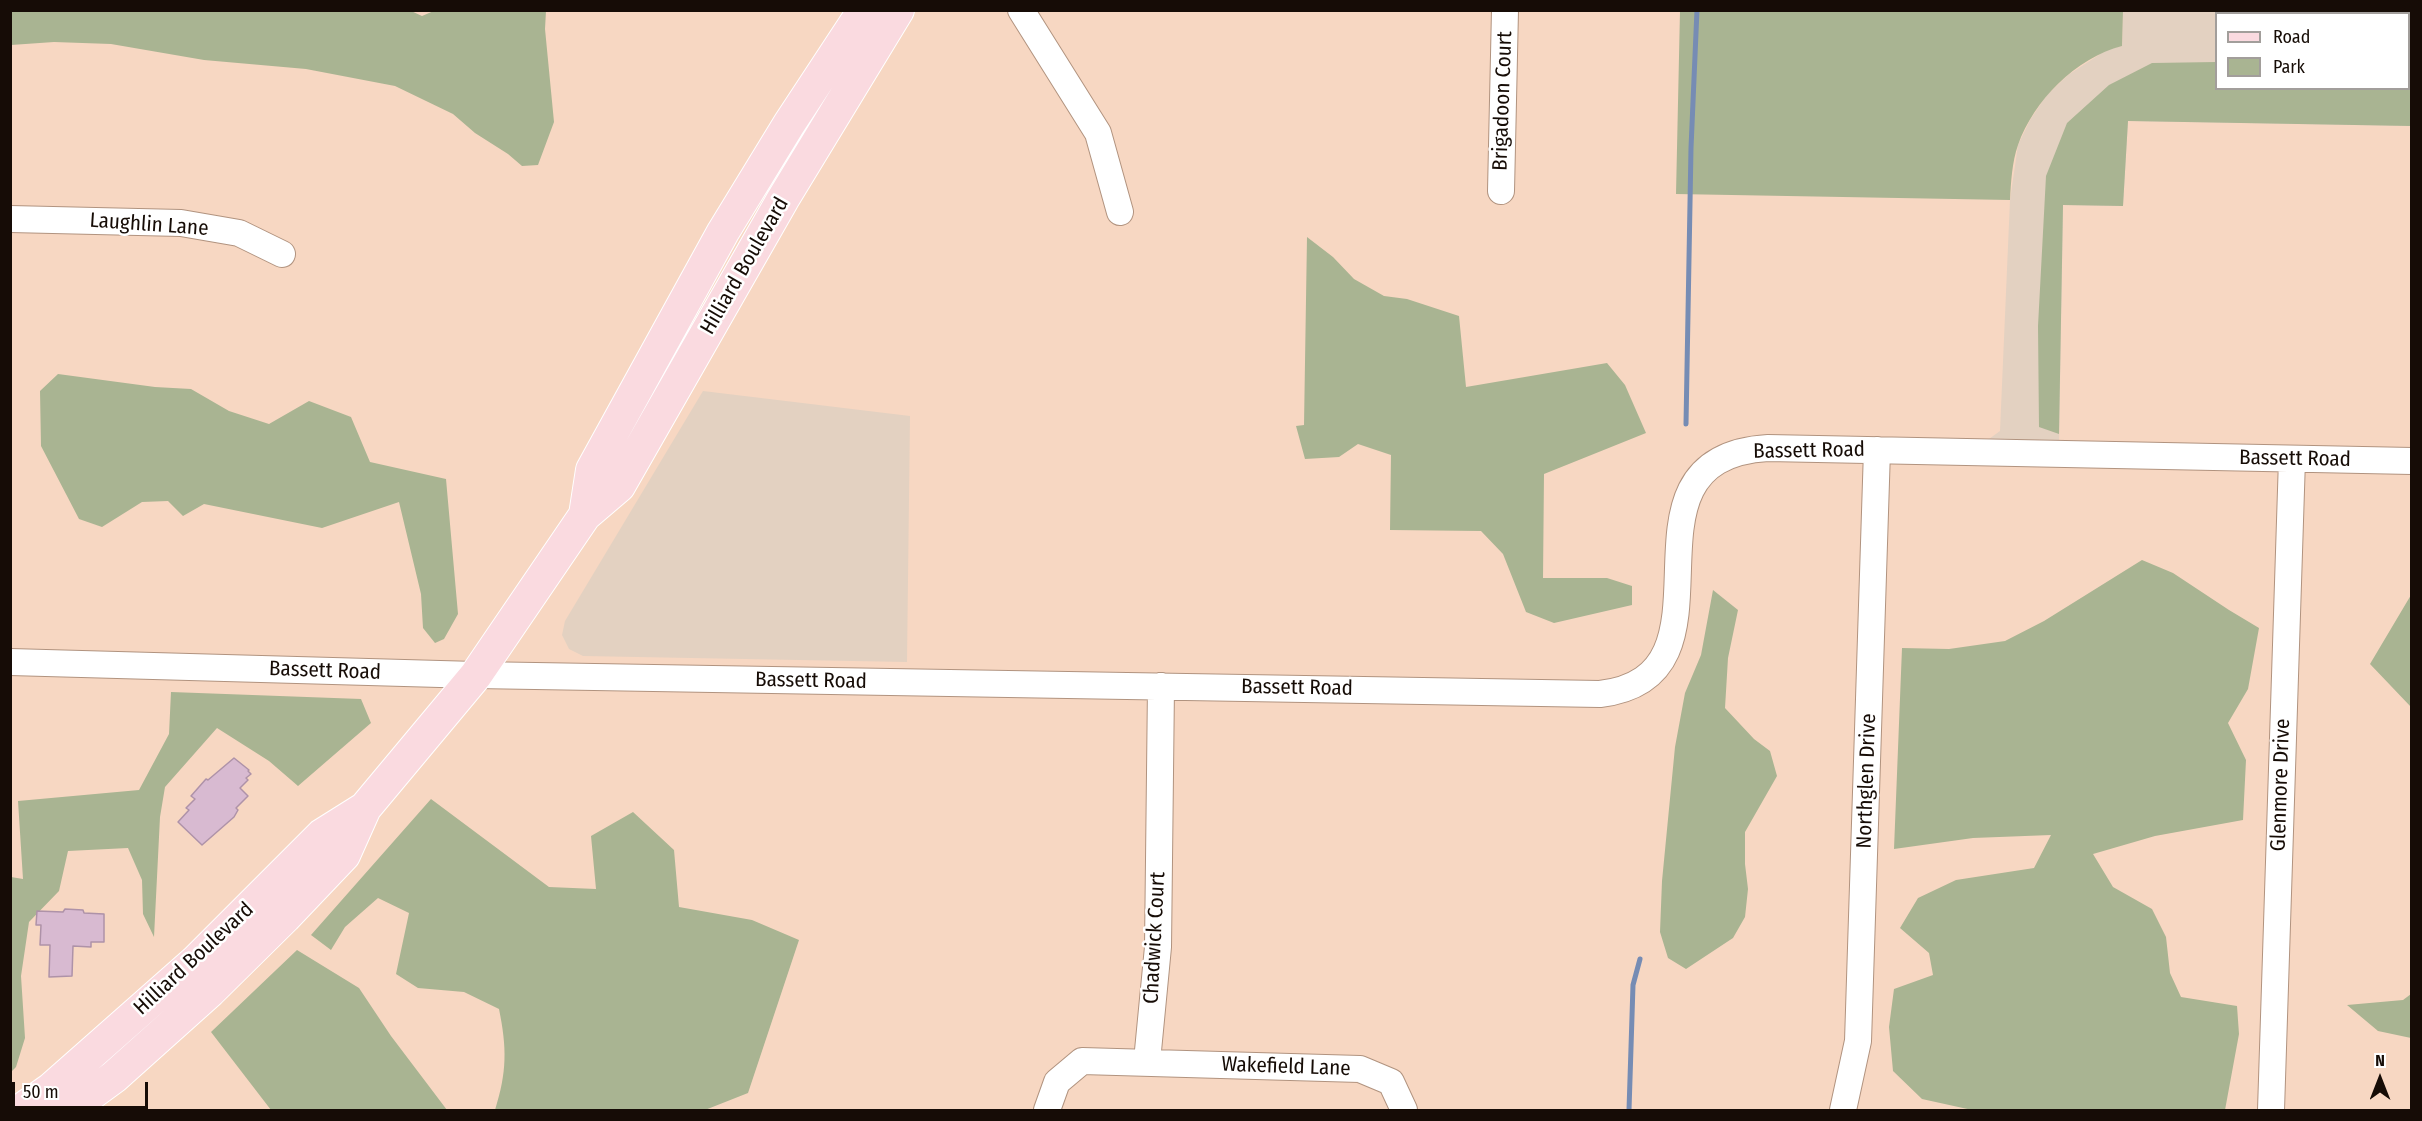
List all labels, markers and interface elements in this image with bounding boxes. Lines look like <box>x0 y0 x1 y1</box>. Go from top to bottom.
legend <box>2215 12 2410 90</box>
text: Road <box>2273 26 2310 48</box>
street label: Brigadoon Court <box>1488 31 1518 171</box>
text: Park <box>2273 56 2305 78</box>
street label: Hilliard Boulevard <box>696 193 794 339</box>
street label: Laughlin Lane <box>89 208 209 242</box>
street label: Bassett Road <box>1753 437 1865 465</box>
street label: Bassett Road <box>2239 445 2351 473</box>
street label: Bassett Road <box>269 656 381 686</box>
street label: Bassett Road <box>755 667 867 695</box>
street label: Bassett Road <box>1241 674 1353 702</box>
street label: Northglen Drive <box>1852 713 1882 849</box>
street label: Glenmore Drive <box>2266 718 2296 852</box>
street label: Chadwick Court <box>1139 871 1171 1005</box>
street label: Hilliard Boulevard <box>129 897 259 1021</box>
north arrow <box>2350 1049 2410 1109</box>
text: N <box>2375 1051 2385 1070</box>
street label: Wakefield Lane <box>1221 1052 1351 1082</box>
scale bar <box>15 1070 152 1108</box>
text: 50 m <box>23 1081 59 1103</box>

